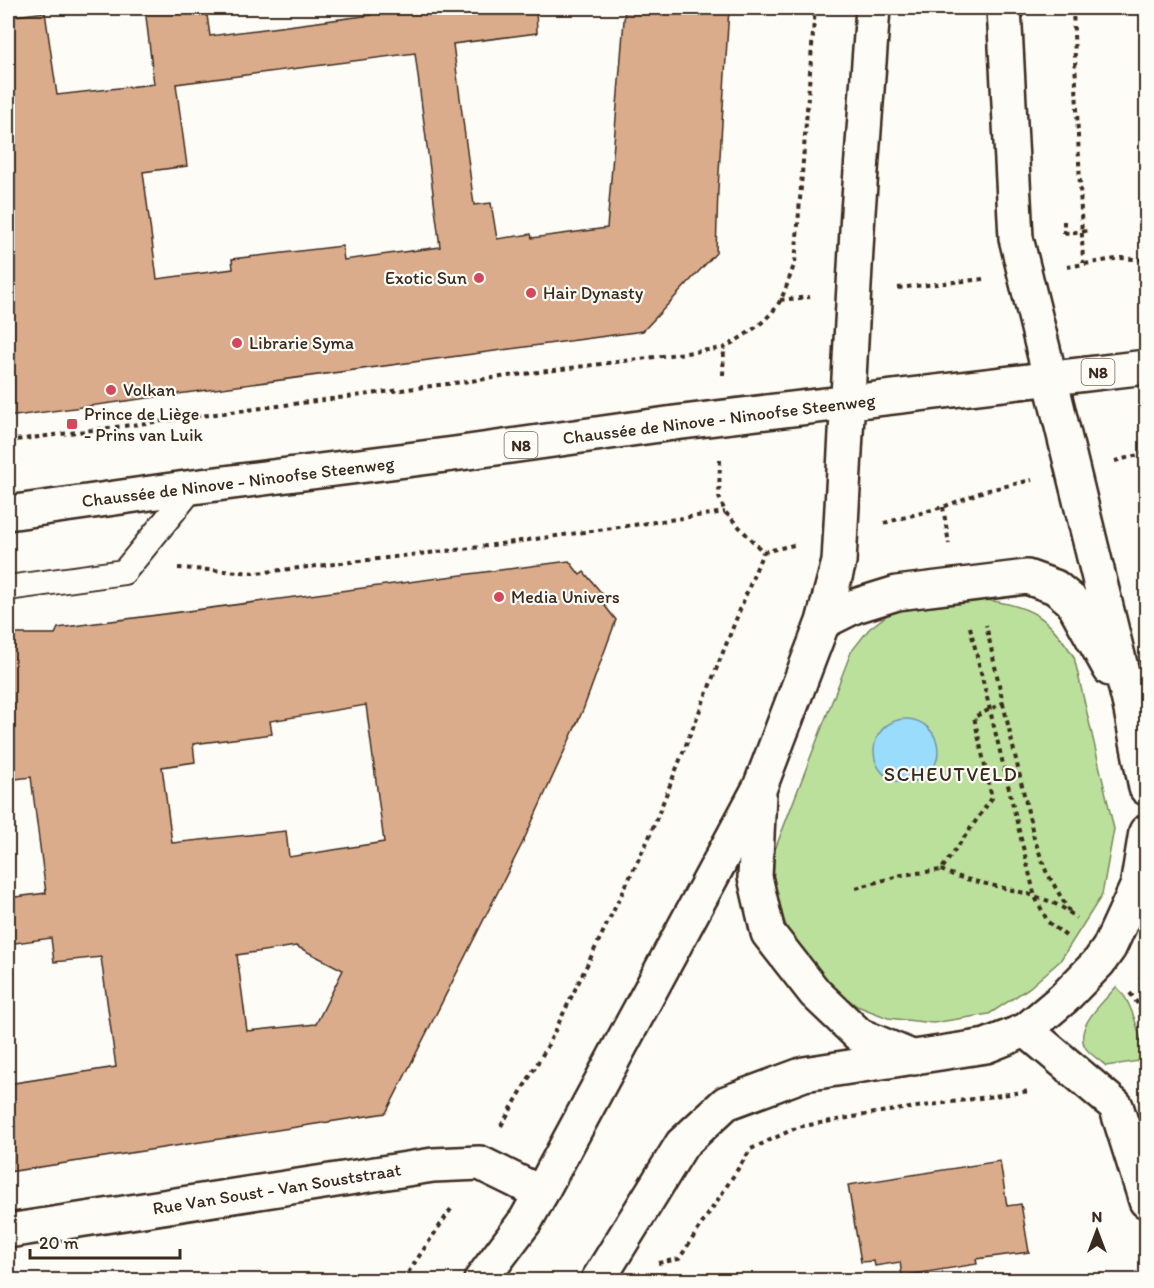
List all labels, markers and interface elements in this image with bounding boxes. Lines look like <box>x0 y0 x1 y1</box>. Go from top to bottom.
place label: Exotic Sun <box>385 267 467 289</box>
marker: Exotic Sun <box>472 271 486 285</box>
place label: Hair Dynasty <box>543 282 644 304</box>
marker: Hair Dynasty <box>524 286 538 300</box>
place label: Librarie Syma <box>249 332 354 354</box>
marker: Librarie Syma <box>230 336 244 350</box>
road number: N8 <box>1082 359 1114 385</box>
place label: Volkan <box>123 379 175 401</box>
marker: Volkan <box>104 383 118 397</box>
street label: Chaussée de Ninove - Ninoofse Steenweg <box>562 389 877 449</box>
place label: Prince de Liège - Prins van Luik <box>84 403 204 446</box>
marker: Prince de Liège - Prins van Luik <box>65 417 79 431</box>
road number: N8 <box>504 432 538 458</box>
street label: Chaussée de Ninove - Ninoofse Steenweg <box>81 452 396 512</box>
place label: Media Univers <box>511 586 620 608</box>
marker: Media Univers <box>492 590 506 604</box>
district label: SCHEUTVELD <box>884 762 1018 786</box>
street label: Rue Van Soust - Van Souststraat <box>151 1158 403 1220</box>
north arrow <box>1067 1201 1127 1261</box>
text: N <box>1092 1207 1102 1226</box>
scale bar <box>30 1222 180 1260</box>
text: 20 m <box>39 1232 79 1254</box>

